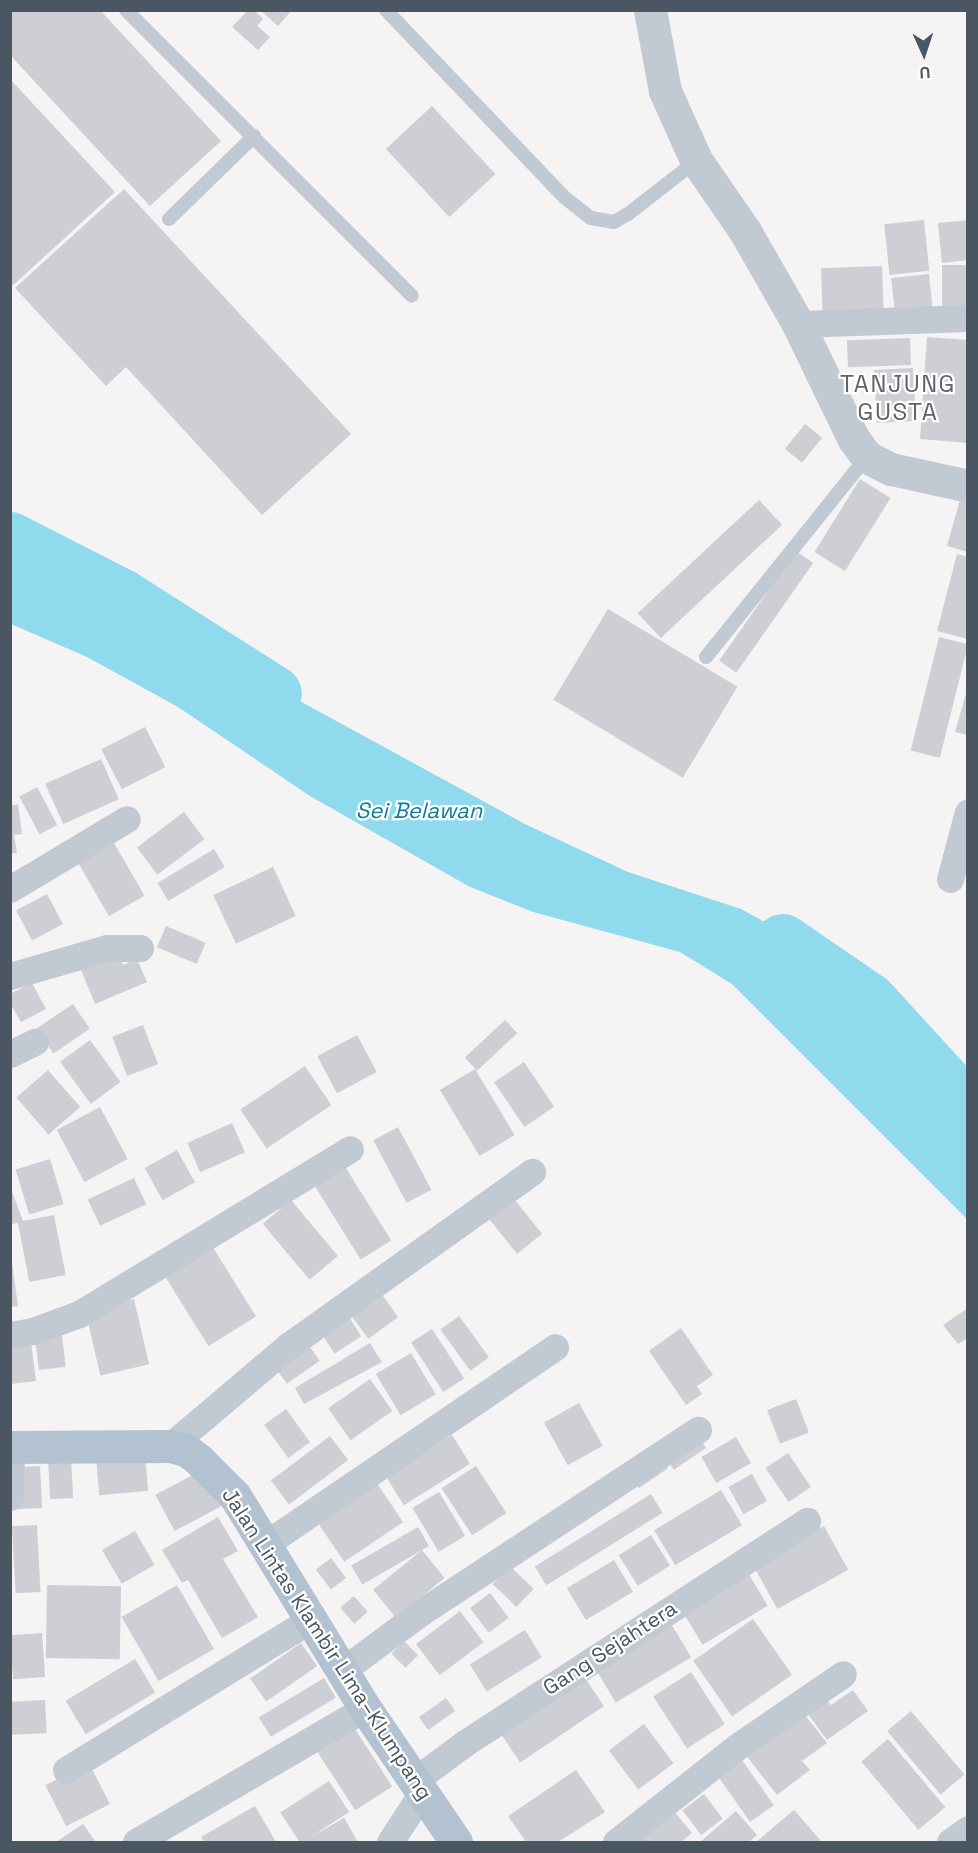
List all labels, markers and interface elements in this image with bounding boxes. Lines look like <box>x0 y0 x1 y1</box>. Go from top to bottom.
north arrow <box>894 24 954 84</box>
text: U <box>919 62 931 83</box>
district label: TANJUNG GUSTA <box>840 370 956 426</box>
water label: Sei Belawan <box>356 798 482 824</box>
street label: Jalan Lintas Klambir Lima–Klumpang <box>217 1483 437 1805</box>
street label: Gang Sejahtera <box>538 1595 682 1701</box>

